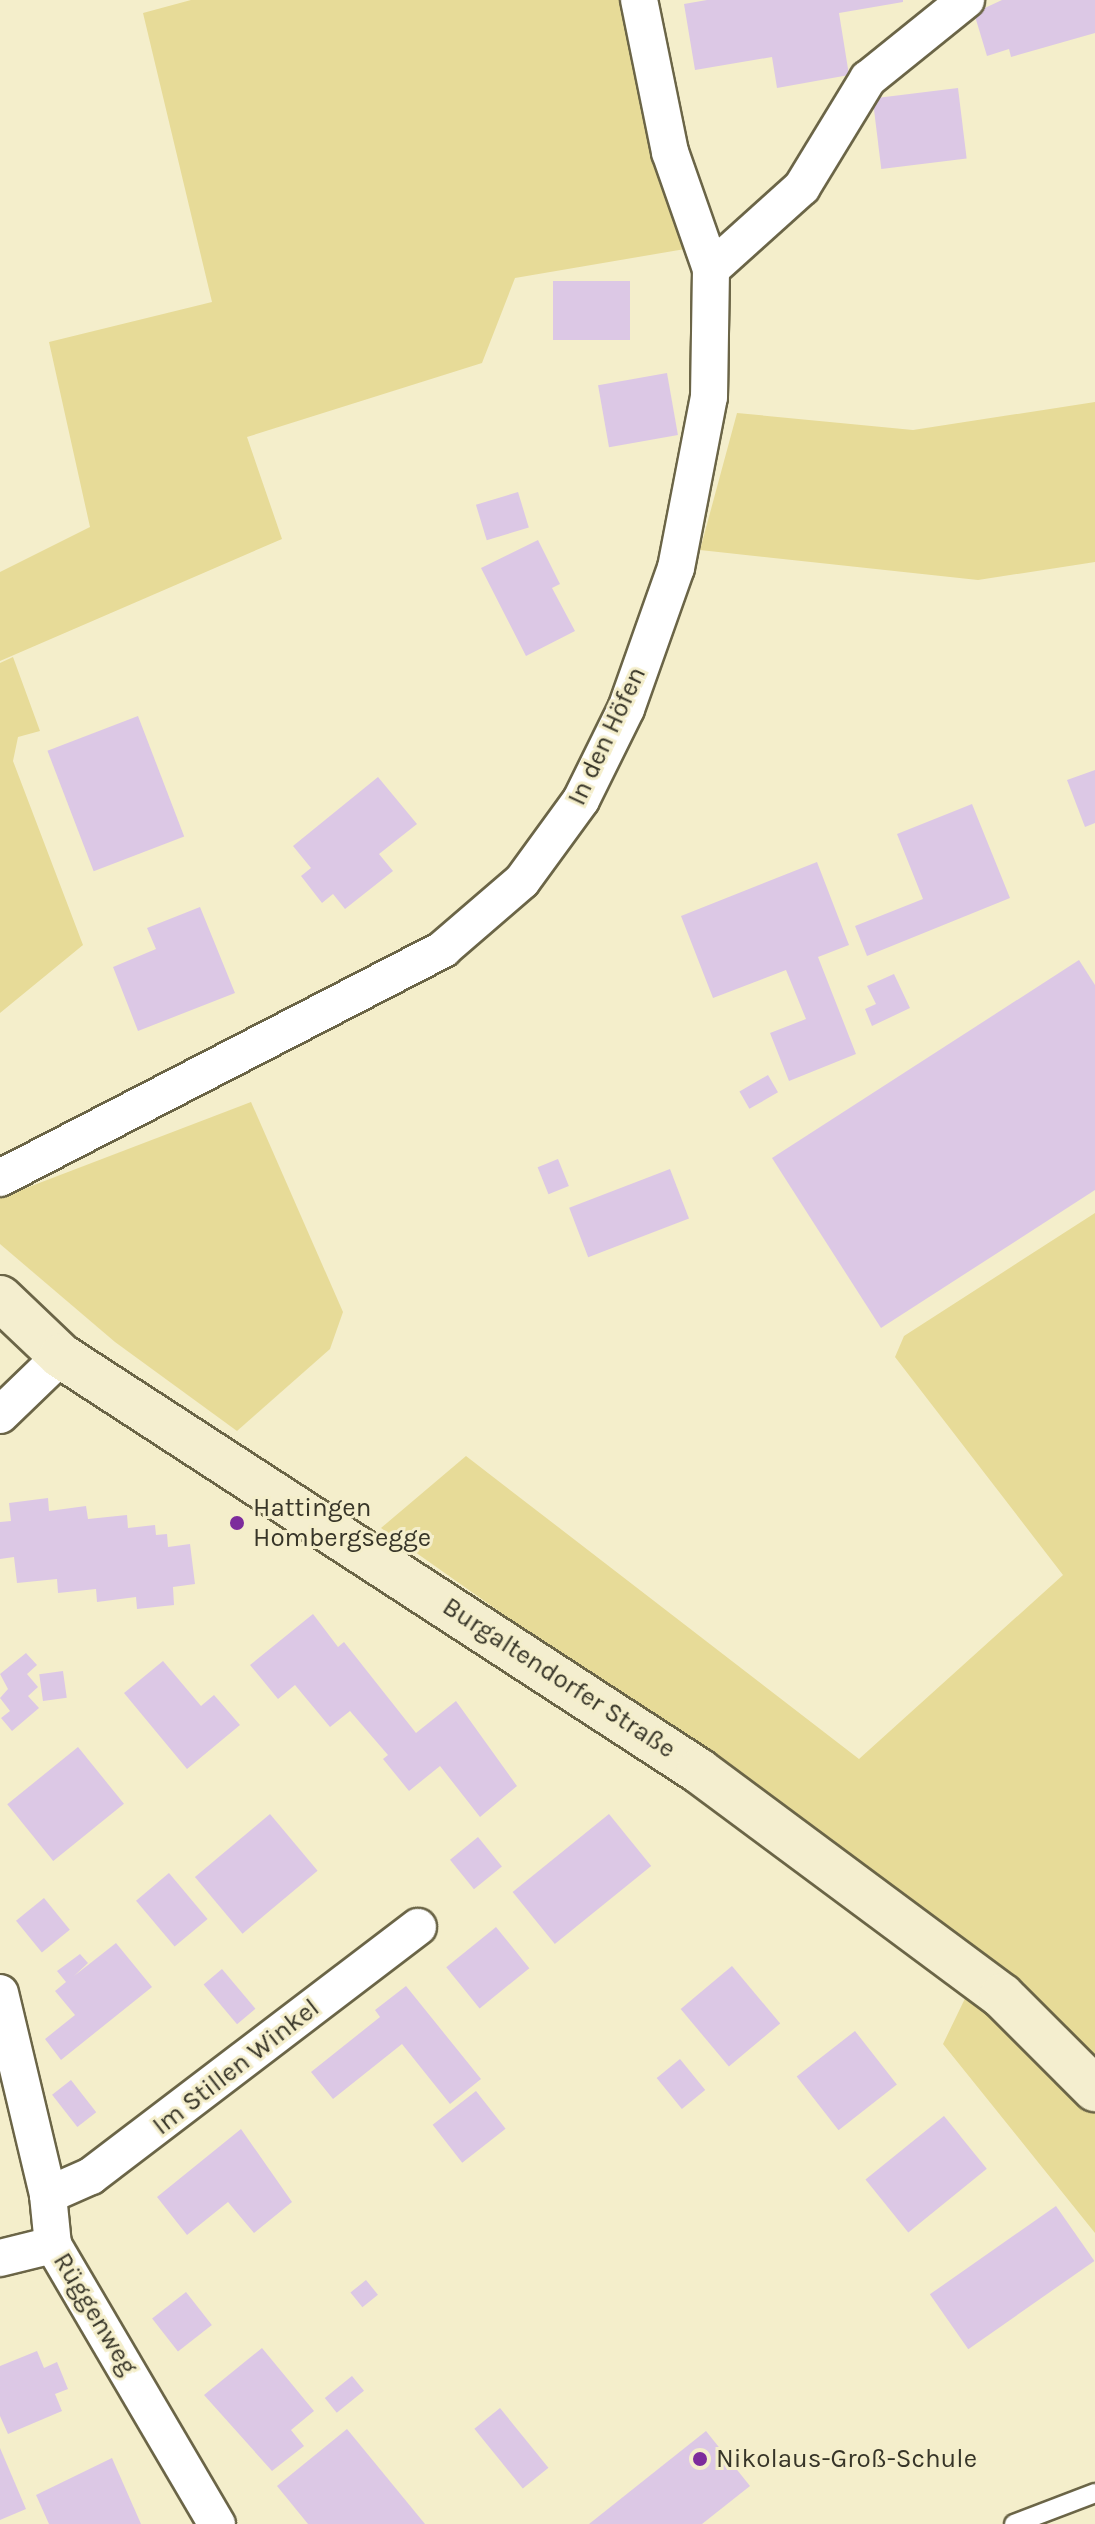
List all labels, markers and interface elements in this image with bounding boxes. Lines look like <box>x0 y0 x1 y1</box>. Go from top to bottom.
street label: In den Höfen <box>561 662 653 810</box>
place label: Hattingen Hombergsegge <box>253 1492 431 1554</box>
marker: Hattingen Hombergsegge <box>228 1514 246 1532</box>
street label: Burgaltendorfer Straße <box>437 1591 681 1765</box>
street label: Im Stillen Winkel <box>147 1992 325 2142</box>
street label: Rüggenweg <box>46 2247 144 2381</box>
place label: Nikolaus-Groß-Schule <box>716 2443 977 2475</box>
marker: Nikolaus-Groß-Schule <box>691 2450 709 2468</box>

